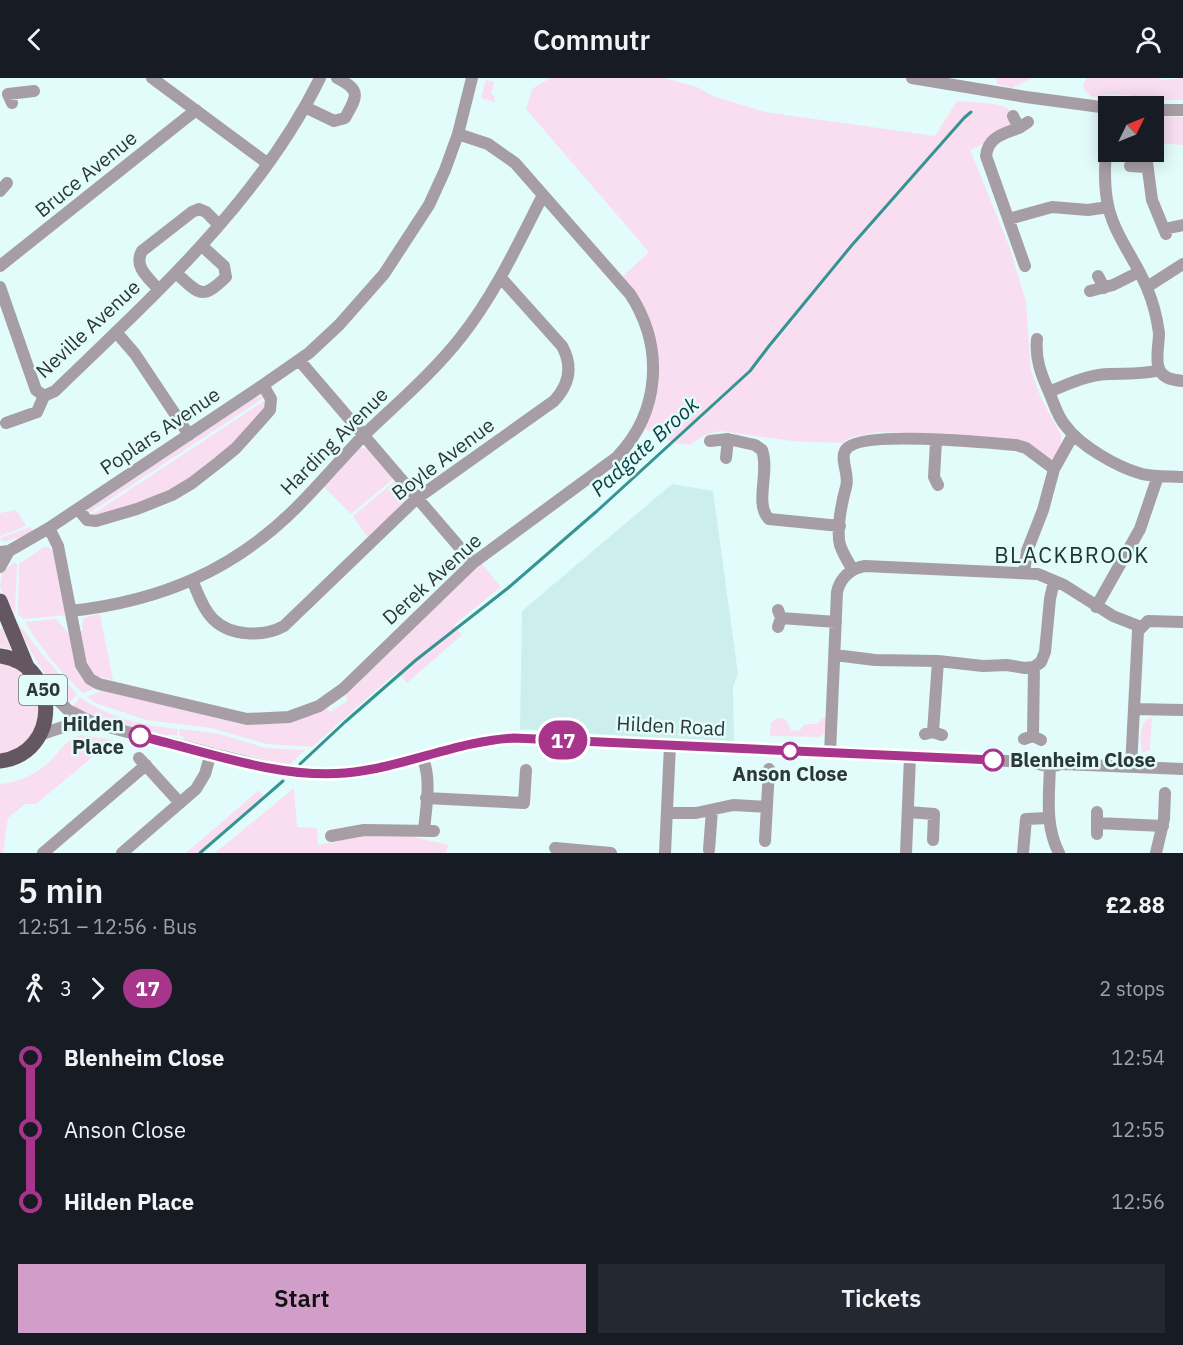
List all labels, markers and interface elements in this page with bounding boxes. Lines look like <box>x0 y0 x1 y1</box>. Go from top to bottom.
text: Commutr <box>533 22 650 57</box>
icon: back <box>18 23 51 56</box>
icon: person <box>1132 23 1165 56</box>
north arrow <box>1098 96 1164 162</box>
map controls <box>1098 96 1164 162</box>
street label: Bruce Avenue <box>29 124 142 223</box>
street label: Neville Avenue <box>30 273 146 384</box>
street label: Poplars Avenue <box>94 380 225 481</box>
street label: Harding Avenue <box>274 381 393 500</box>
water label: Padgate Brook <box>584 389 705 502</box>
street label: Boyle Avenue <box>386 411 500 506</box>
street label: Derek Avenue <box>376 527 487 630</box>
district label: BLACKBROOK <box>994 540 1150 569</box>
road number: A50 <box>19 675 67 705</box>
street label: Hilden Road <box>616 709 726 742</box>
place label: Hilden Place <box>62 710 124 760</box>
line badge: 17 <box>536 720 590 760</box>
marker: Hilden Place <box>129 725 151 747</box>
text: 17 <box>550 726 576 754</box>
marker: Anson Close <box>781 742 799 760</box>
place label: Blenheim Close <box>1010 746 1156 773</box>
marker: Blenheim Close <box>982 749 1004 771</box>
place label: Anson Close <box>732 760 848 787</box>
text: 5 min <box>18 869 103 912</box>
text: £2.88 <box>1106 890 1165 919</box>
text: 12:51 – 12:56 · Bus <box>18 913 197 940</box>
icon: walk <box>18 972 51 1005</box>
icon: forward <box>81 972 114 1005</box>
text: 17 <box>135 974 160 1002</box>
text: 3 <box>60 975 72 1002</box>
text: 2 stops <box>1099 975 1165 1002</box>
text: Blenheim Close <box>64 1043 224 1072</box>
text: 12:54 <box>1111 1044 1165 1071</box>
text: Anson Close <box>64 1115 186 1144</box>
text: 12:55 <box>1111 1116 1165 1143</box>
text: Hilden Place <box>64 1187 194 1216</box>
text: 12:56 <box>1111 1188 1165 1215</box>
button: Start <box>18 1264 586 1333</box>
button: Tickets <box>598 1264 1165 1333</box>

